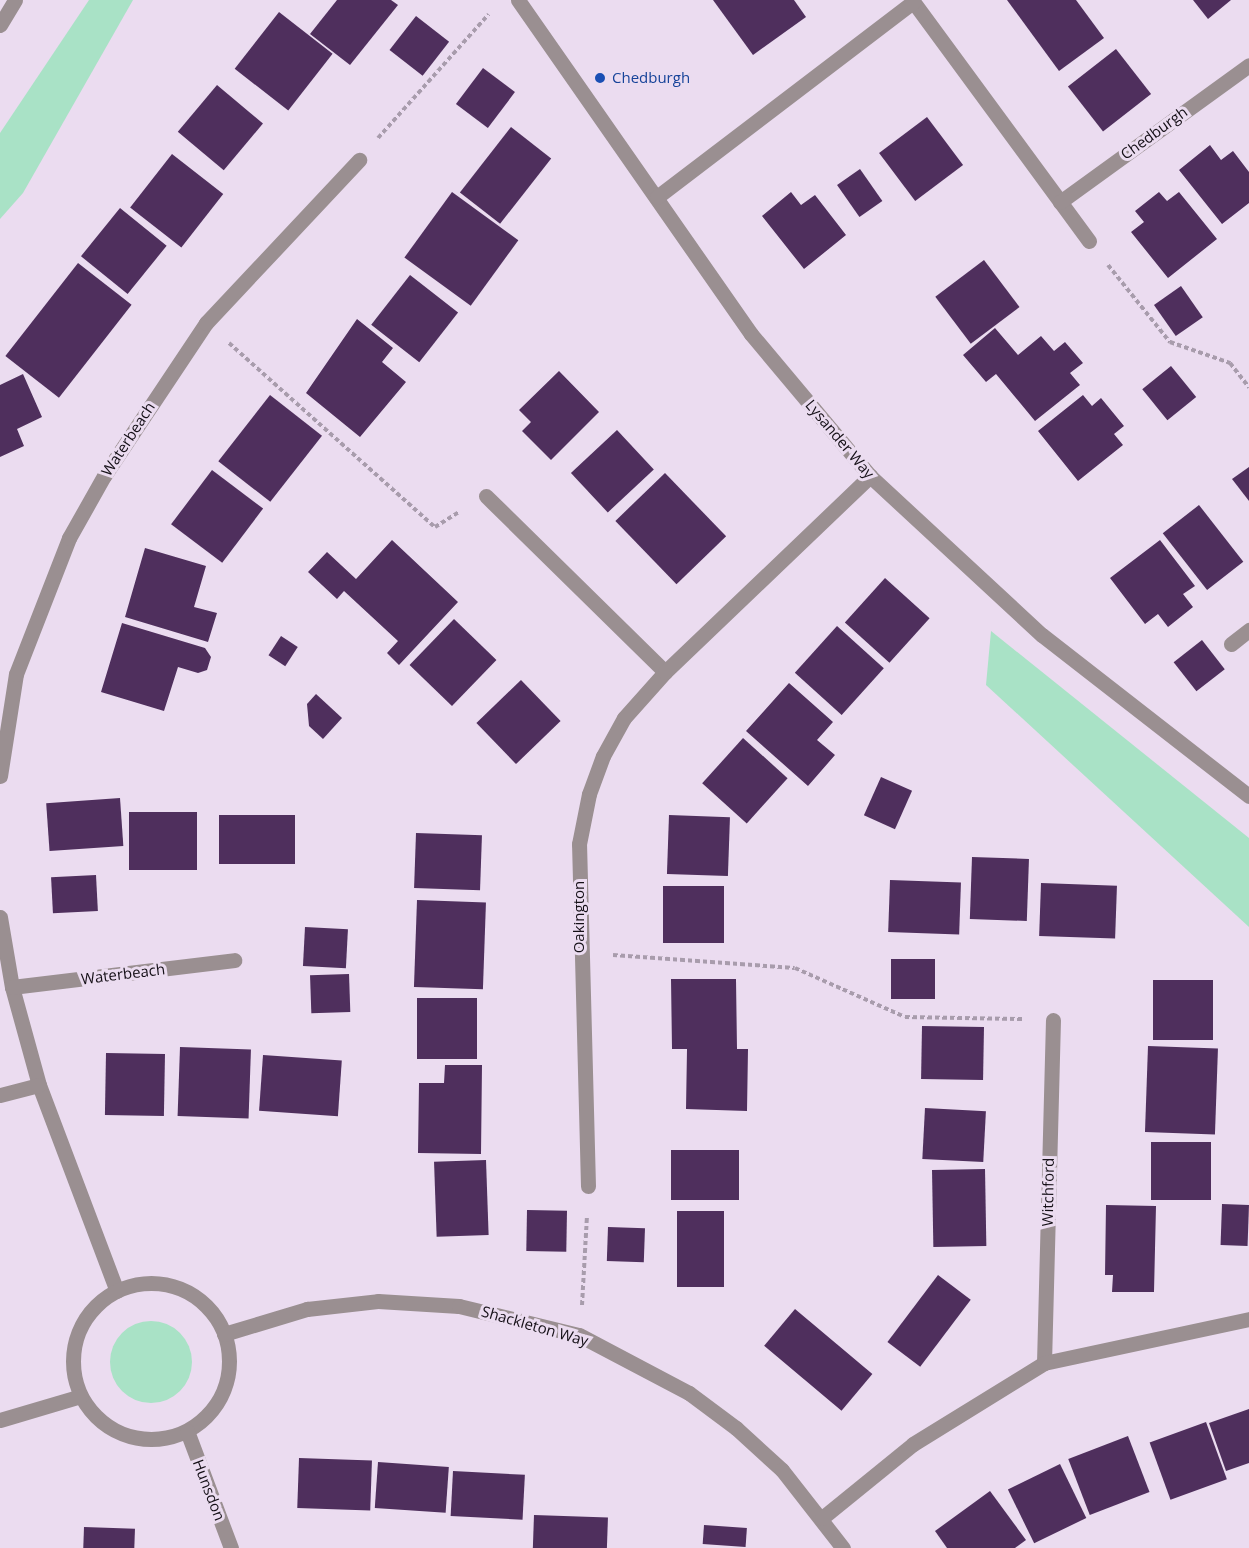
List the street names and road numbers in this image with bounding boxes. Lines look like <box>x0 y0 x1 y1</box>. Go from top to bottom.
street label: Chedburgh <box>1117 103 1191 163</box>
street label: Lysander Way <box>802 396 878 482</box>
street label: Waterbeach <box>97 399 159 479</box>
street label: Oakington <box>570 881 588 953</box>
street label: Waterbeach <box>80 960 166 988</box>
street label: Witchford <box>1038 1157 1058 1227</box>
street label: Shackleton Way <box>480 1302 590 1350</box>
street label: Hunsdon <box>189 1457 229 1523</box>

